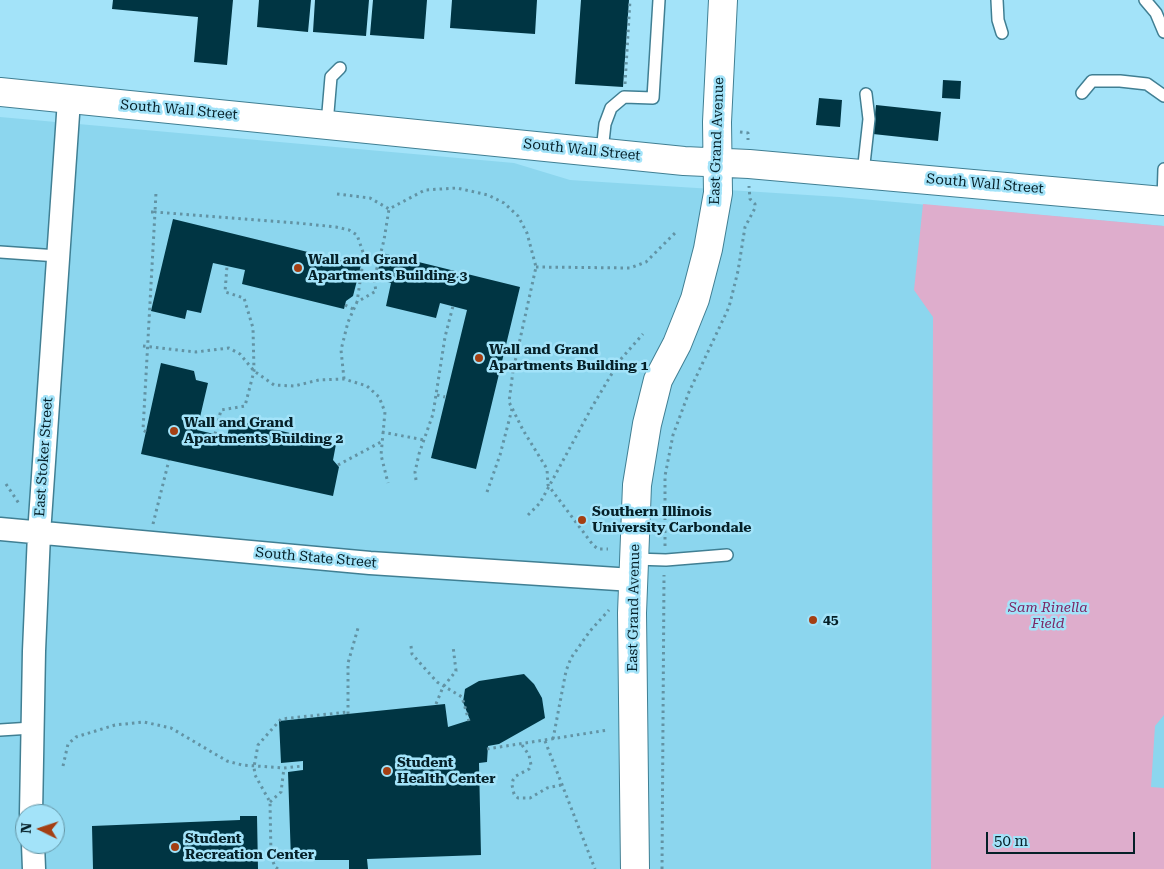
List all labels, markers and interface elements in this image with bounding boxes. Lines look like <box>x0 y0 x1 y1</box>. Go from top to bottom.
street label: East Grand Avenue <box>706 77 728 205</box>
street label: South Wall Street <box>120 97 238 123</box>
street label: South Wall Street <box>523 135 641 165</box>
street label: South Wall Street <box>926 171 1044 197</box>
place label: Wall and Grand Apartments Building 3 <box>308 252 467 284</box>
marker: Wall and Grand Apartments Building 3 <box>292 262 304 274</box>
place label: Wall and Grand Apartments Building 1 <box>489 342 648 374</box>
marker: Wall and Grand Apartments Building 1 <box>473 352 485 364</box>
street label: East Stoker Street <box>31 397 57 517</box>
place label: Wall and Grand Apartments Building 2 <box>184 415 343 448</box>
marker: Wall and Grand Apartments Building 2 <box>168 425 180 437</box>
place label: Southern Illinois University Carbondale <box>592 504 751 536</box>
marker: Southern Illinois University Carbondale <box>576 514 588 526</box>
street label: South State Street <box>255 544 377 572</box>
street label: East Grand Avenue <box>624 544 644 672</box>
park label: Sam Rinella Field <box>1008 600 1088 632</box>
place label: 45 <box>823 612 839 628</box>
marker: 45 <box>807 614 819 626</box>
place label: Student Health Center <box>397 755 496 788</box>
marker: Student Health Center <box>381 765 393 777</box>
north arrow <box>15 804 65 854</box>
text: N <box>18 822 34 834</box>
scale bar <box>989 822 1138 854</box>
place label: Student Recreation Center <box>185 831 314 864</box>
text: 50 m <box>994 832 1028 850</box>
marker: Student Recreation Center <box>169 841 181 853</box>

